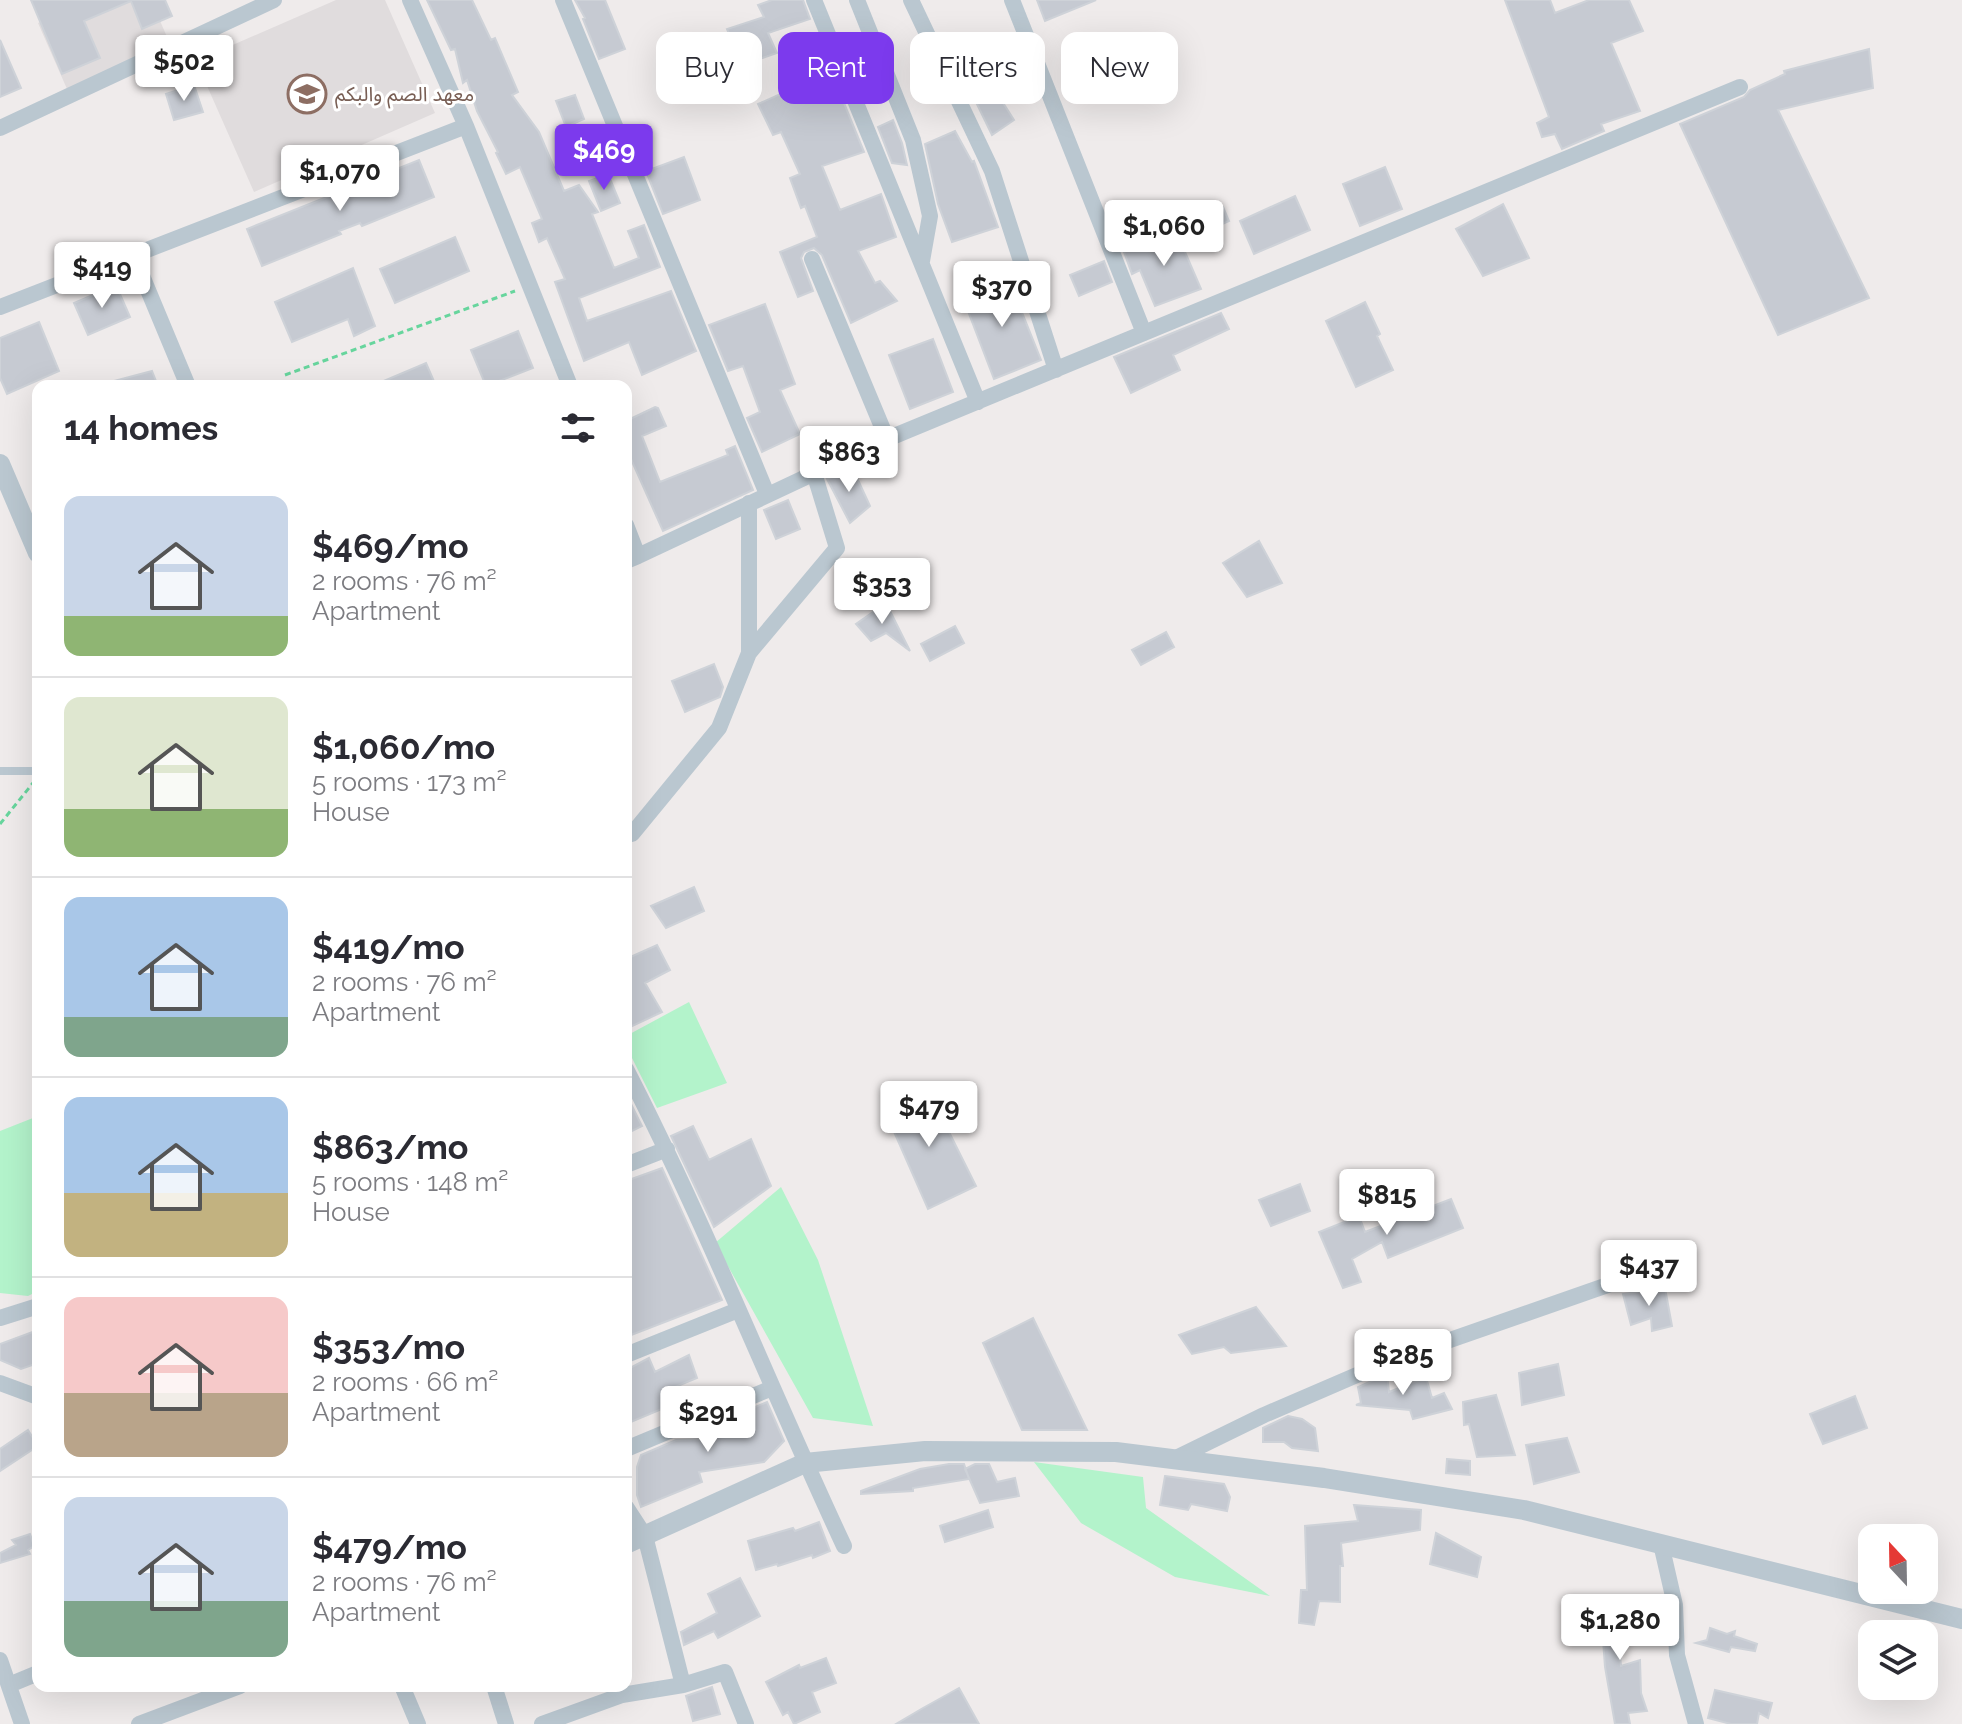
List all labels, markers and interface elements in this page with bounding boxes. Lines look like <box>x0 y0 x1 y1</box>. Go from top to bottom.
chip: Buy <box>656 32 762 104</box>
chip: Rent <box>778 32 894 104</box>
chip: Filters <box>910 32 1045 104</box>
chip: New <box>1061 32 1178 104</box>
pin: $502 <box>137 35 231 103</box>
text: $502 <box>153 46 215 76</box>
school or university icon: معهد الصم والبكم <box>286 73 328 115</box>
place label: معهد الصم والبكم <box>335 82 474 109</box>
pin: $469 <box>557 124 651 192</box>
text: $469 <box>573 135 635 165</box>
pin: $1,070 <box>275 145 405 213</box>
text: $1,070 <box>299 156 381 186</box>
pin: $1,060 <box>1099 200 1229 268</box>
text: $1,060 <box>1122 211 1206 241</box>
pin: $419 <box>55 242 149 310</box>
text: $419 <box>72 253 132 283</box>
pin: $370 <box>955 261 1049 329</box>
text: $370 <box>971 272 1033 302</box>
icon: filters <box>556 406 600 450</box>
text: 14 homes <box>64 408 218 448</box>
pin: $863 <box>802 426 896 494</box>
text: $863 <box>818 437 880 467</box>
text: $469/mo <box>312 526 469 566</box>
icon: home <box>128 528 224 624</box>
pin: $353 <box>835 558 929 626</box>
text: 2 rooms · 76 m² <box>312 566 497 596</box>
text: $353 <box>852 569 912 599</box>
text: Apartment <box>312 596 441 626</box>
text: $1,060/mo <box>312 727 495 767</box>
icon: home <box>128 729 224 825</box>
text: 5 rooms · 173 m² <box>312 767 506 797</box>
text: House <box>312 797 390 827</box>
text: $419/mo <box>312 927 465 967</box>
icon: home <box>128 929 224 1025</box>
text: 2 rooms · 76 m² <box>312 967 497 997</box>
text: Apartment <box>312 997 441 1027</box>
pin: $479 <box>882 1081 976 1149</box>
text: $479 <box>898 1092 960 1122</box>
text: $863/mo <box>312 1127 468 1167</box>
icon: home <box>128 1129 224 1225</box>
text: 5 rooms · 148 m² <box>312 1167 508 1197</box>
pin: $815 <box>1340 1169 1434 1237</box>
text: $815 <box>1357 1180 1417 1210</box>
text: House <box>312 1197 390 1227</box>
pin: $437 <box>1602 1240 1696 1308</box>
text: $437 <box>1619 1251 1679 1281</box>
text: $353/mo <box>312 1327 465 1367</box>
icon: home <box>128 1329 224 1425</box>
pin: $285 <box>1356 1329 1450 1397</box>
text: $285 <box>1372 1340 1434 1370</box>
text: 2 rooms · 66 m² <box>312 1367 498 1397</box>
pin: $291 <box>661 1386 755 1454</box>
text: Apartment <box>312 1397 441 1427</box>
text: $291 <box>678 1397 738 1427</box>
north arrow <box>1858 1524 1938 1604</box>
map controls <box>1858 1524 1938 1700</box>
text: $479/mo <box>312 1527 467 1567</box>
icon: home <box>128 1529 224 1625</box>
text: 2 rooms · 76 m² <box>312 1567 497 1597</box>
pin: $1,280 <box>1555 1594 1685 1662</box>
text: Apartment <box>312 1597 441 1627</box>
text: $1,280 <box>1579 1605 1661 1635</box>
button: layers <box>1858 1620 1938 1700</box>

